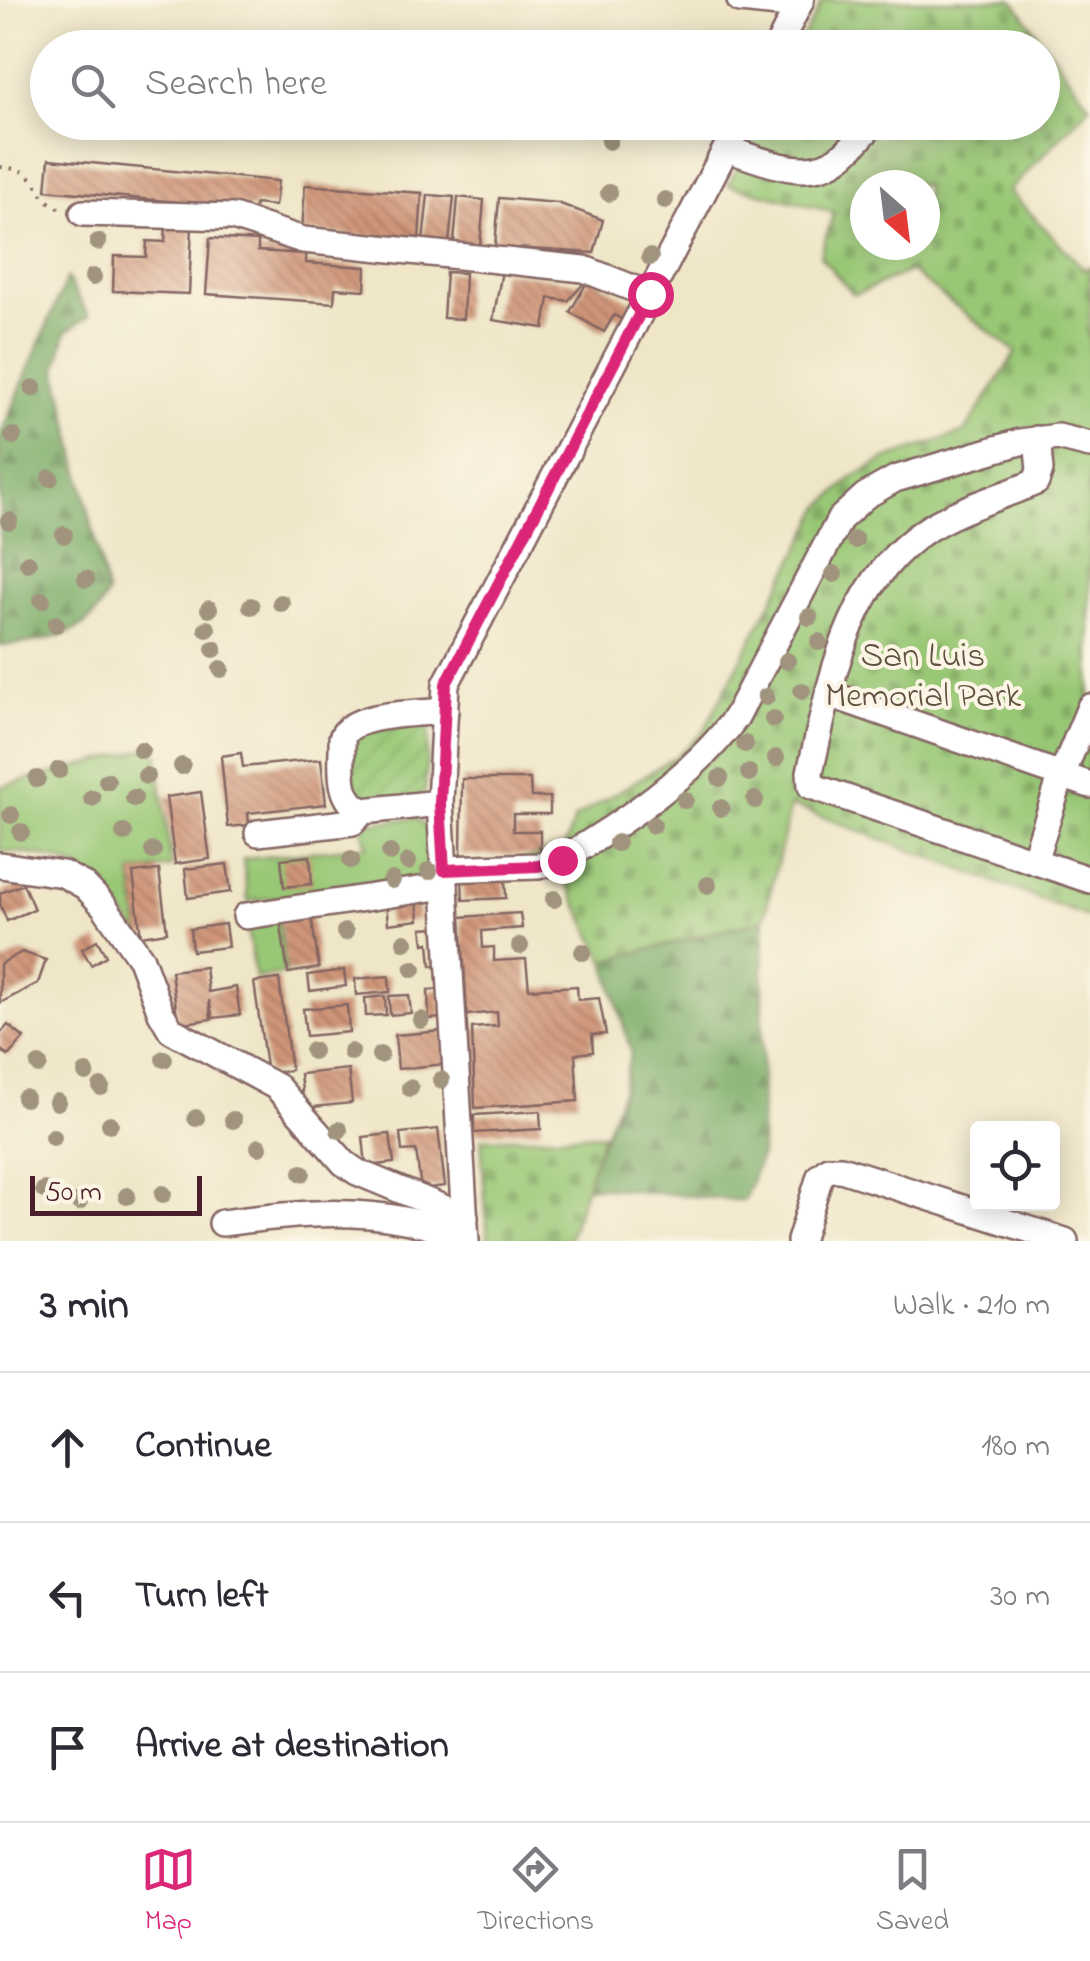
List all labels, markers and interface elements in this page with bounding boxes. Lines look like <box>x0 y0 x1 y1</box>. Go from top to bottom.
search box <box>30 30 1060 140</box>
text: Search here <box>145 57 327 113</box>
icon: search <box>65 58 120 113</box>
north arrow <box>850 170 940 260</box>
route start <box>628 272 674 318</box>
park label: San Luis Memorial Park <box>825 632 1022 723</box>
route end <box>540 838 586 884</box>
map controls <box>970 1121 1060 1211</box>
button: locate <box>970 1121 1060 1211</box>
scale bar <box>30 1171 202 1216</box>
text: 50 m <box>45 1173 102 1214</box>
text: 3 min <box>40 1276 129 1337</box>
text: Walk · 210 m <box>893 1283 1050 1330</box>
text: Continue <box>135 1419 271 1475</box>
icon: ahead <box>40 1420 95 1475</box>
text: 180 m <box>981 1424 1050 1471</box>
text: Turn left <box>135 1569 268 1625</box>
icon: left <box>40 1570 95 1625</box>
text: 30 m <box>990 1574 1050 1621</box>
text: Arrive at destination <box>135 1719 449 1775</box>
icon: arrive <box>40 1720 95 1775</box>
tab: Map <box>141 1842 196 1943</box>
tab: Directions <box>478 1842 594 1943</box>
tab: Saved <box>876 1842 949 1943</box>

